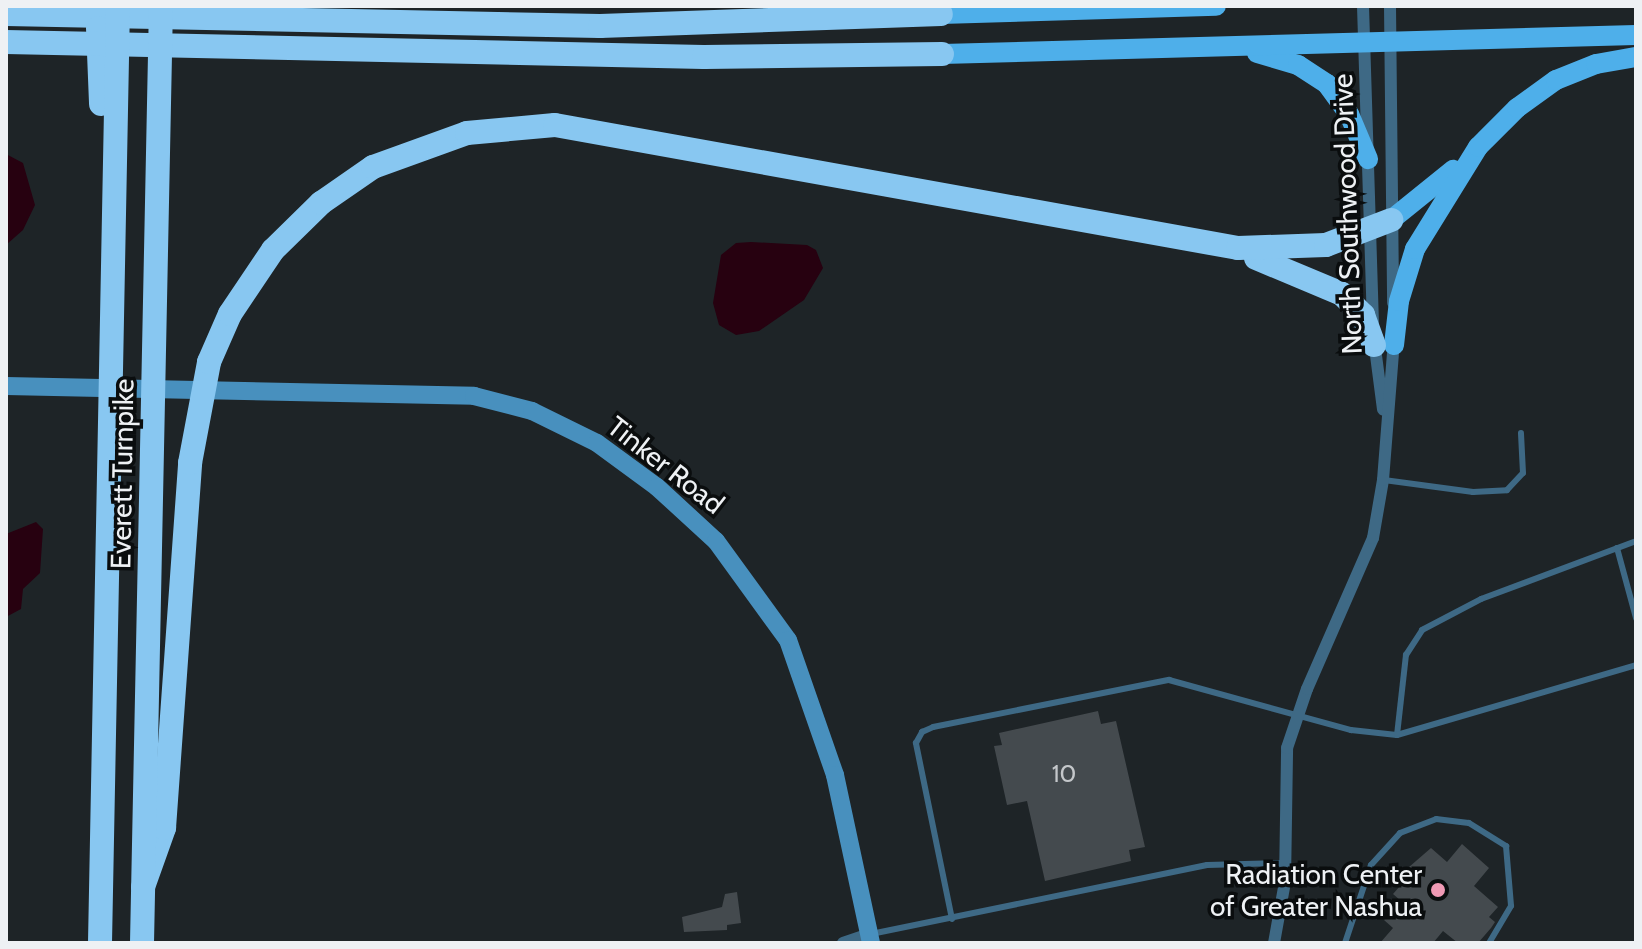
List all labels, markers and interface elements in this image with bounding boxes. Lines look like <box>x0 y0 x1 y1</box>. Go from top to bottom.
street label: North Southwood Drive <box>1325 73 1369 355</box>
street label: Everett Turnpike <box>104 379 140 569</box>
street label: Tinker Road <box>601 409 731 521</box>
house number: 10 <box>1052 760 1076 788</box>
place label: Radiation Center of Greater Nashua <box>1210 857 1422 923</box>
marker: Radiation Center of Greater Nashua <box>1429 881 1447 899</box>

